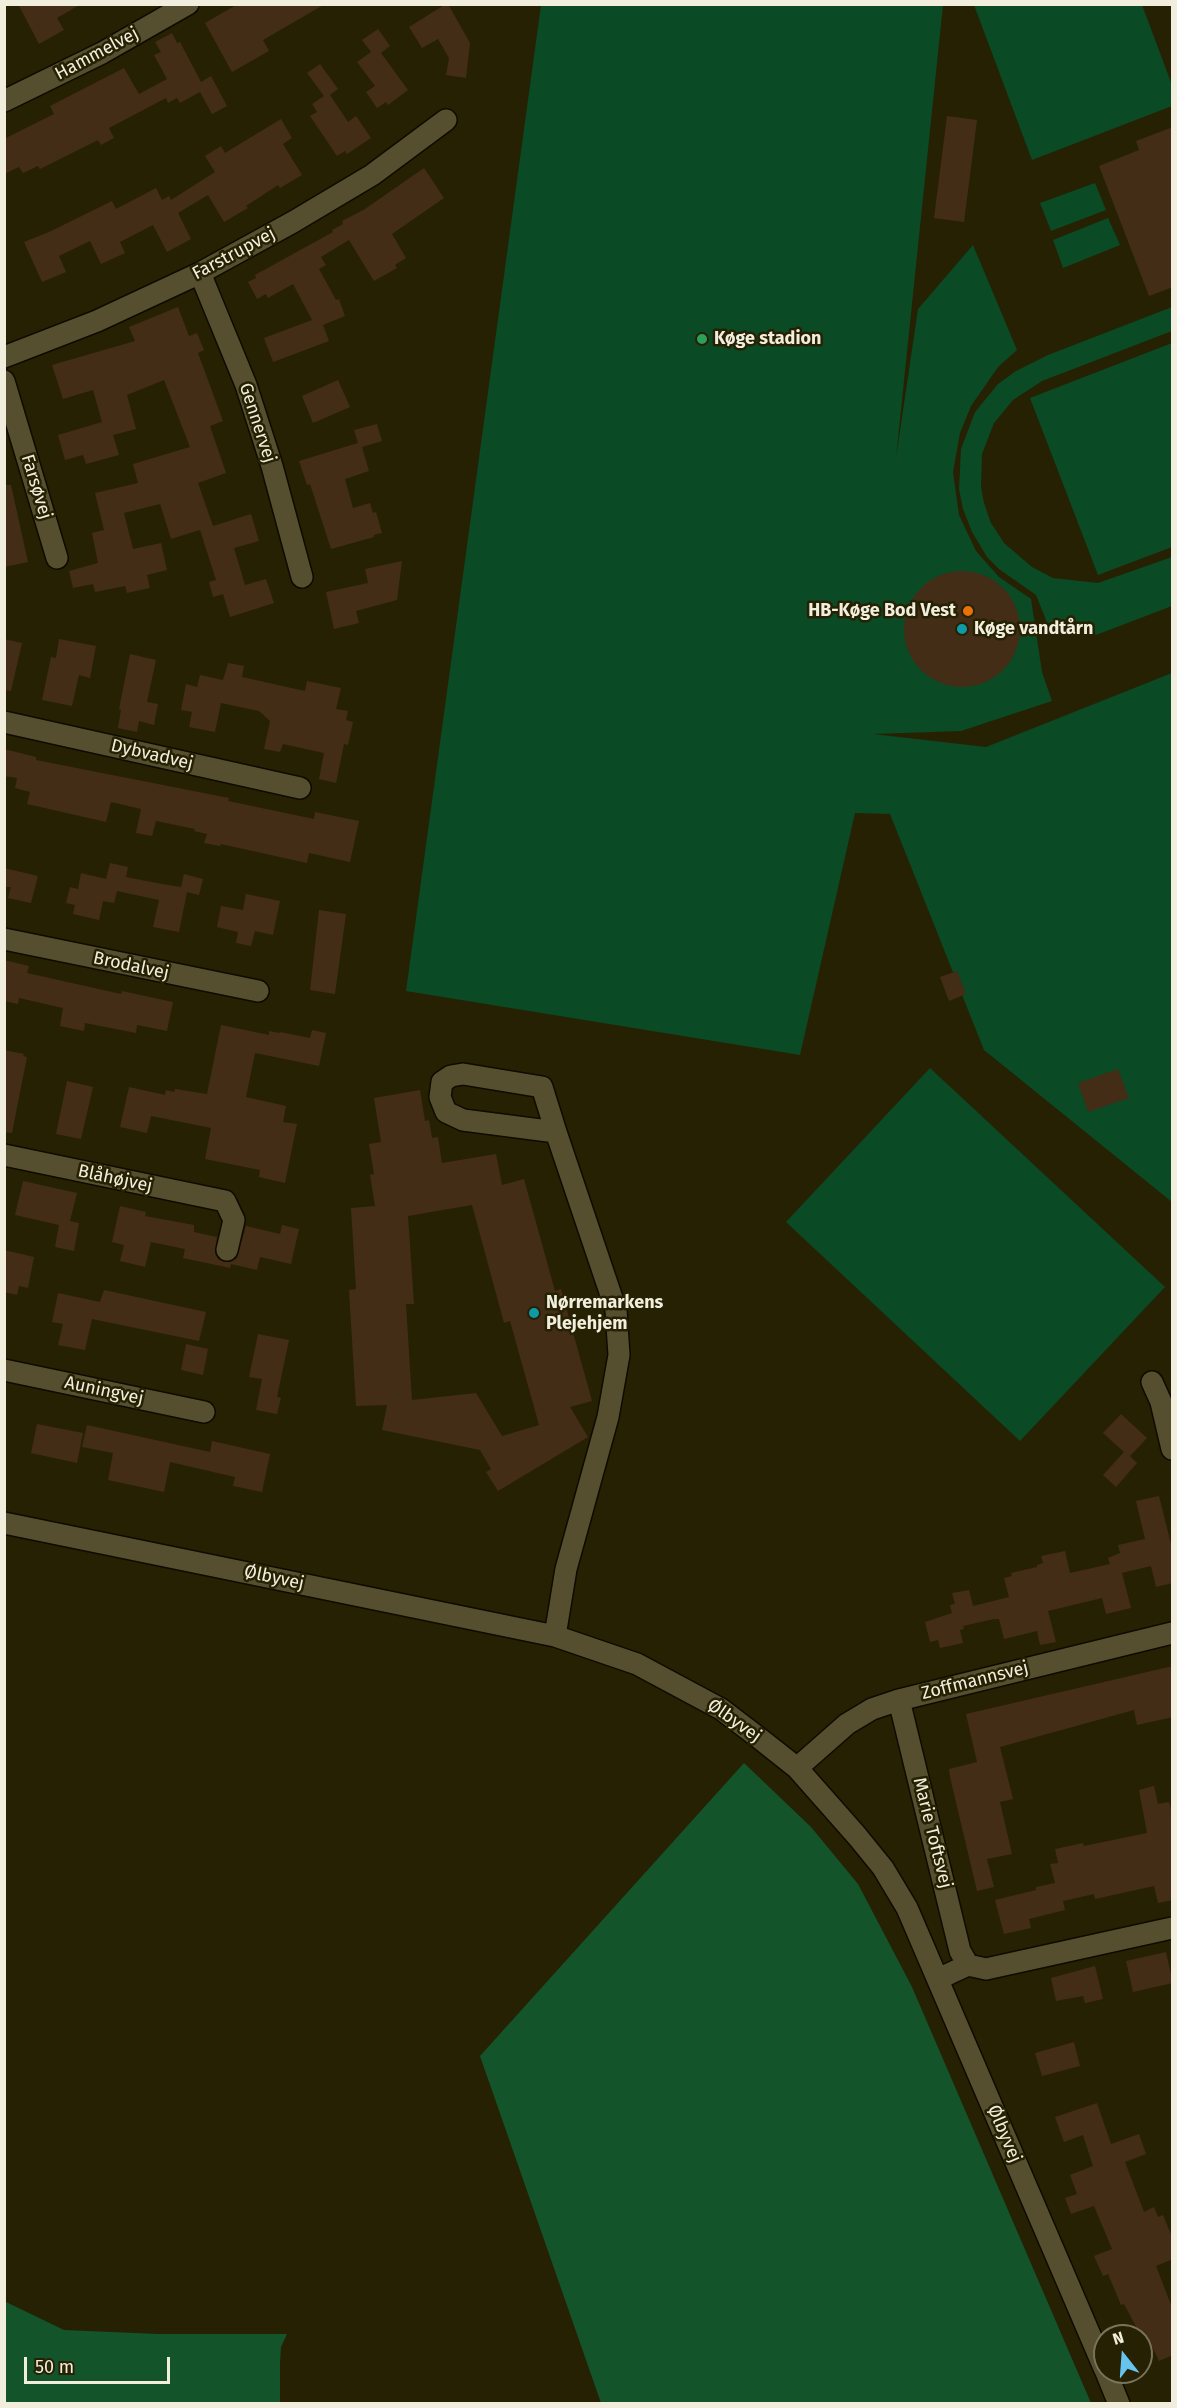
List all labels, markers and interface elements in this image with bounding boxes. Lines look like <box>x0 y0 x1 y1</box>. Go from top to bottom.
street label: Hammelvej <box>52 23 142 85</box>
street label: Farstrupvej <box>189 223 279 285</box>
place label: Køge stadion <box>714 328 821 350</box>
marker: Køge stadion <box>695 332 709 346</box>
street label: Gennervej <box>234 380 280 466</box>
street label: Farsøvej <box>16 452 56 522</box>
place label: HB-Køge Bod Vest <box>808 600 956 622</box>
marker: HB-Køge Bod Vest <box>961 604 975 618</box>
place label: Køge vandtårn <box>974 618 1093 640</box>
marker: Køge vandtårn <box>955 622 969 636</box>
street label: Dybvadvej <box>109 735 195 775</box>
street label: Brodalvej <box>91 947 171 985</box>
street label: Blåhøjvej <box>76 1161 154 1197</box>
place label: Nørremarkens Plejehjem <box>546 1292 663 1334</box>
marker: Nørremarkens Plejehjem <box>527 1306 541 1320</box>
street label: Auningvej <box>63 1372 145 1410</box>
street label: Ølbyvej <box>242 1561 306 1595</box>
street label: Zoffmannsvej <box>919 1657 1031 1705</box>
street label: Ølbyvej <box>703 1695 765 1747</box>
street label: Marie Toftsvej <box>908 1775 956 1891</box>
street label: Ølbyvej <box>982 2102 1026 2166</box>
north arrow <box>1093 2324 1153 2384</box>
text: N <box>1110 2328 1126 2349</box>
scale bar <box>27 2345 172 2383</box>
text: 50 m <box>35 2356 74 2378</box>

